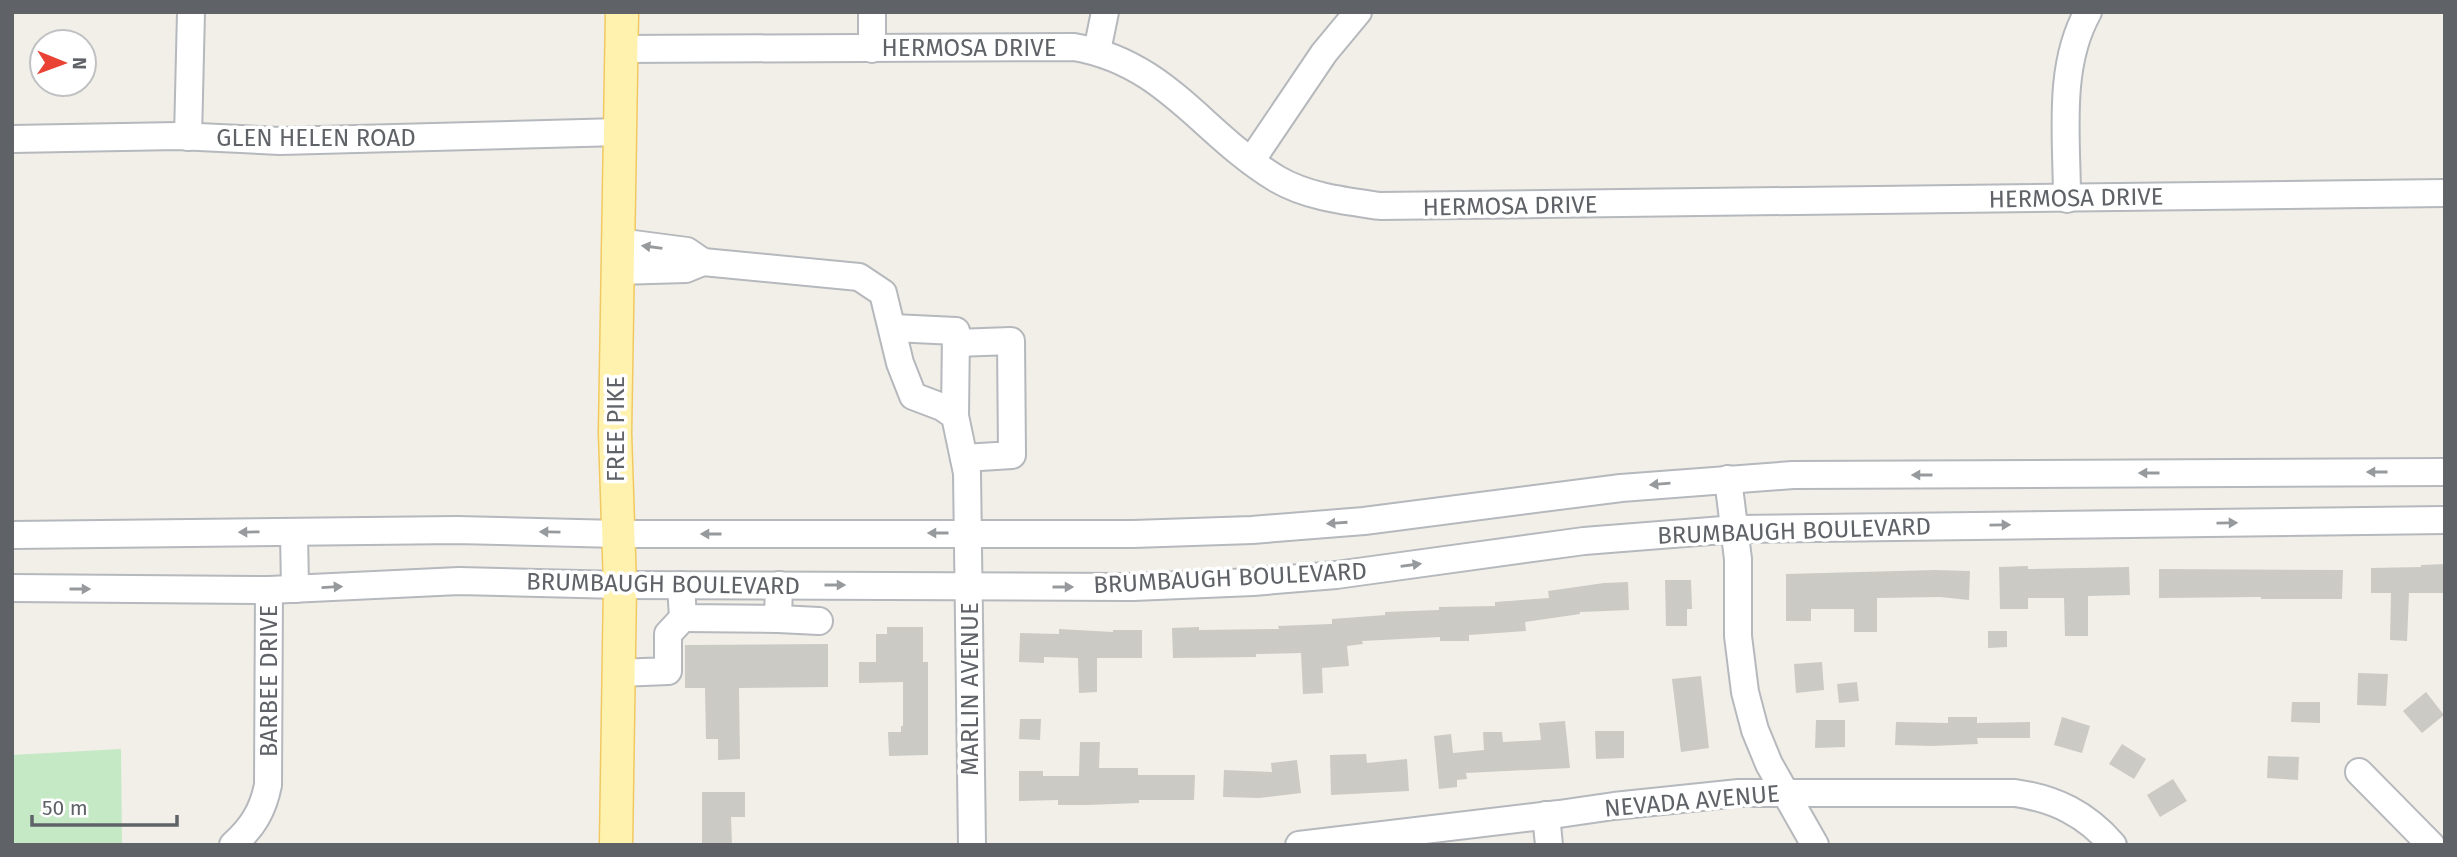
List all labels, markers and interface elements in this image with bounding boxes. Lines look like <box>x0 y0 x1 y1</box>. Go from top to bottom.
north arrow <box>28 28 98 98</box>
street label: HERMOSA DRIVE <box>881 34 1057 62</box>
text: N <box>68 57 91 70</box>
street label: GLEN HELEN ROAD <box>216 124 416 152</box>
street label: HERMOSA DRIVE <box>1988 182 2164 214</box>
street label: HERMOSA DRIVE <box>1422 190 1598 222</box>
one-way arrow <box>641 241 663 252</box>
street label: FREE PIKE <box>602 376 630 482</box>
one-way arrow <box>2365 466 2387 478</box>
one-way arrow <box>2138 467 2160 479</box>
one-way arrow <box>1910 469 1932 481</box>
one-way arrow <box>1649 479 1671 490</box>
street label: BRUMBAUGH BOULEVARD <box>1657 512 1931 550</box>
one-way arrow <box>2217 517 2239 529</box>
one-way arrow <box>1326 518 1348 529</box>
one-way arrow <box>1989 520 2011 531</box>
one-way arrow <box>238 526 260 538</box>
one-way arrow <box>539 526 561 538</box>
one-way arrow <box>927 527 949 539</box>
one-way arrow <box>700 528 722 540</box>
street label: BRUMBAUGH BOULEVARD <box>1093 557 1367 599</box>
one-way arrow <box>1401 559 1423 570</box>
street label: BRUMBAUGH BOULEVARD <box>526 568 800 600</box>
one-way arrow <box>824 579 846 591</box>
one-way arrow <box>322 581 344 592</box>
one-way arrow <box>1052 581 1074 593</box>
one-way arrow <box>70 583 92 595</box>
street label: MARLIN AVENUE <box>956 602 984 776</box>
street label: BARBEE DRIVE <box>255 605 283 757</box>
street label: NEVADA AVENUE <box>1603 779 1781 823</box>
scale bar <box>32 784 177 828</box>
text: 50 m <box>42 795 88 821</box>

